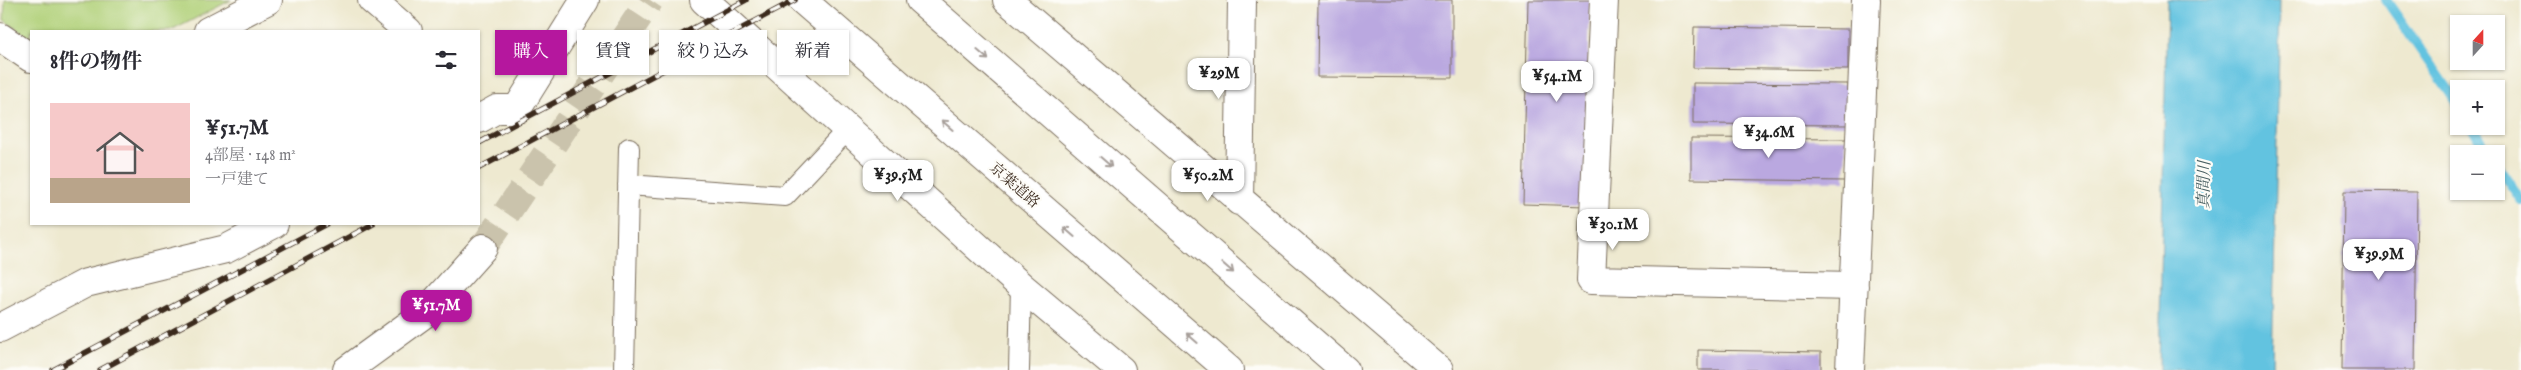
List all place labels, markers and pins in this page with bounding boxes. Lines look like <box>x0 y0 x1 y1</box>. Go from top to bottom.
pin: ¥29M <box>1189 58 1249 100</box>
pin: ¥54.1M <box>1516 61 1598 103</box>
pin: ¥34.6M <box>1728 116 1810 159</box>
pin: ¥39.5M <box>857 160 939 202</box>
pin: ¥50.2M <box>1167 160 1249 202</box>
pin: ¥30.1M <box>1572 208 1654 251</box>
pin: ¥39.9M <box>2338 238 2420 281</box>
pin: ¥51.7M <box>395 290 477 332</box>

